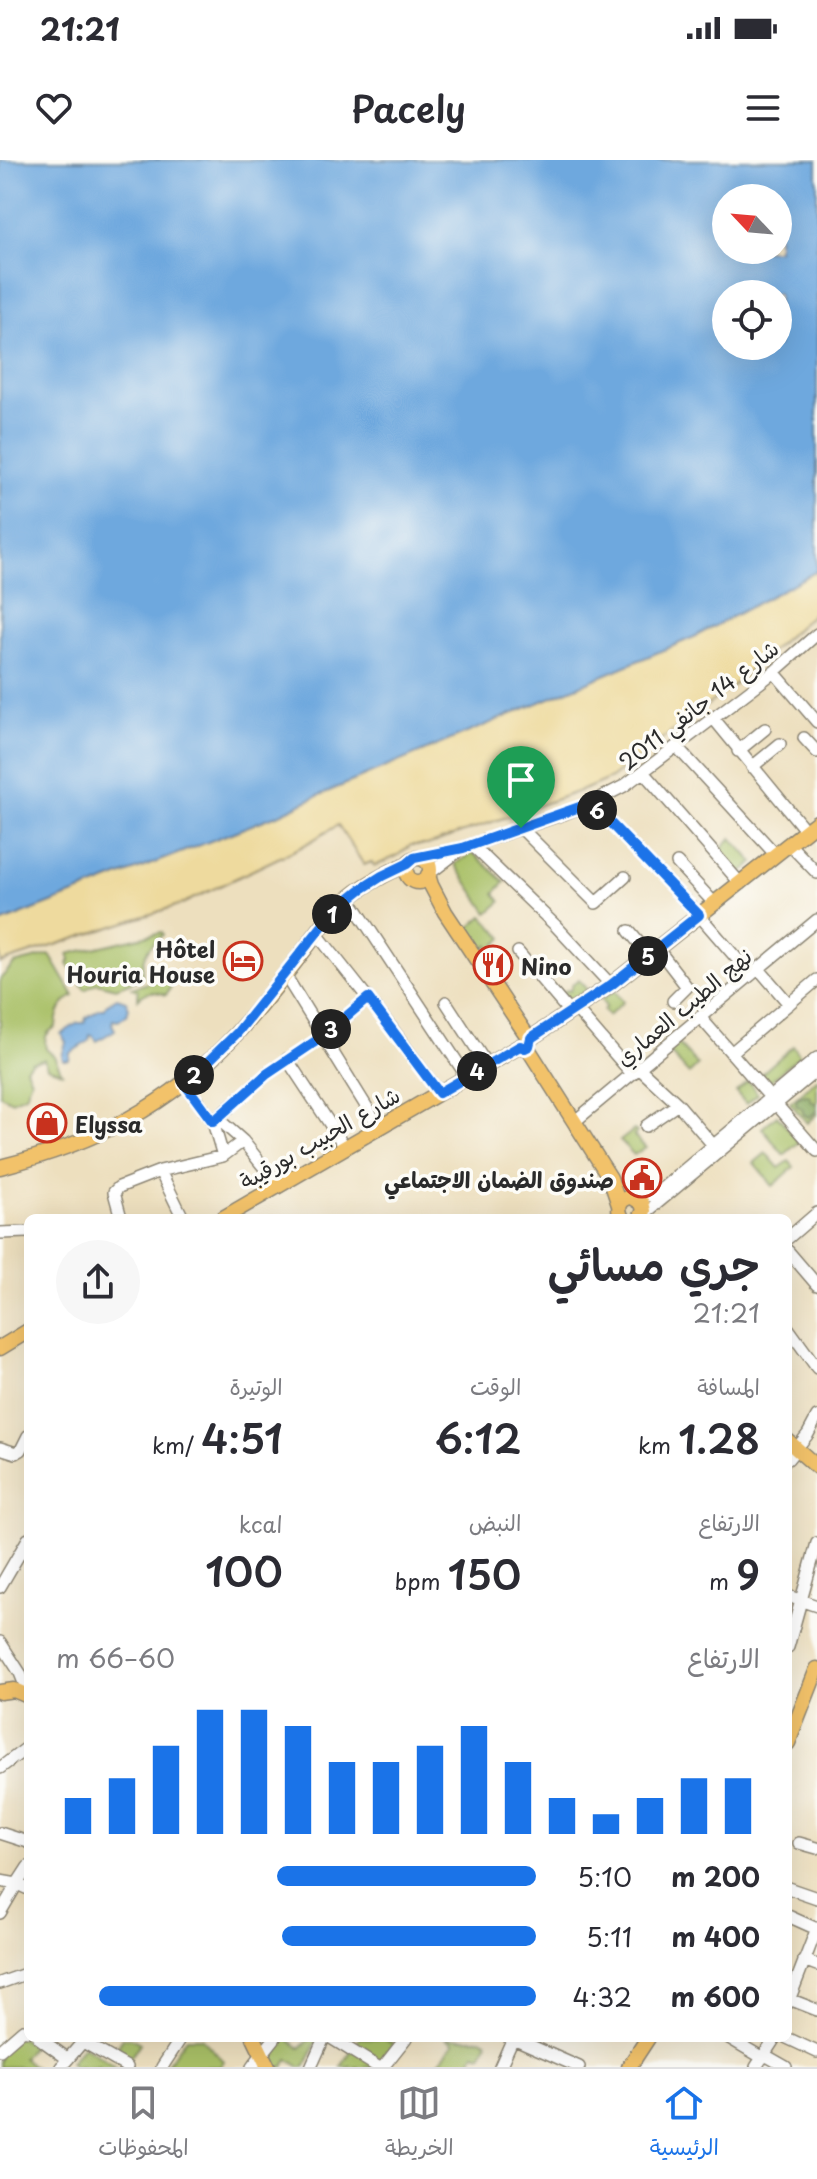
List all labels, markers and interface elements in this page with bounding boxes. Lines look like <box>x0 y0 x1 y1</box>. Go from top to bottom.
text: 21:21 <box>40 6 120 51</box>
text: Pacely <box>351 81 466 135</box>
icon: heart <box>32 86 76 130</box>
icon: menu <box>741 86 785 130</box>
north arrow <box>712 184 792 264</box>
map controls <box>712 184 792 360</box>
button: locate <box>712 280 792 360</box>
street label: شارع 14 جانفي 2011 <box>611 631 788 781</box>
pin <box>487 746 555 828</box>
icon: arrive <box>499 758 543 802</box>
pin: 6 <box>577 790 617 830</box>
text: 6 <box>589 793 605 826</box>
pin: 1 <box>312 894 352 934</box>
text: 1 <box>327 897 337 930</box>
place label: Hôtel Houria House <box>67 932 215 990</box>
pin: 5 <box>628 936 668 976</box>
street label: نهج الطيب العماري <box>607 939 760 1075</box>
text: 5 <box>641 939 655 972</box>
hotel icon: Hôtel Houria House <box>222 940 264 982</box>
restaurant icon: Nino <box>472 944 514 986</box>
place label: Nino <box>521 949 571 982</box>
pin: 3 <box>311 1009 351 1049</box>
text: 3 <box>324 1012 338 1045</box>
pin: 4 <box>457 1051 497 1091</box>
text: 4 <box>470 1054 484 1087</box>
pin: 2 <box>174 1055 214 1095</box>
text: 2 <box>186 1058 202 1091</box>
street label: شارع الحبيب بورقيبة <box>233 1078 406 1197</box>
shop icon: Elyssa <box>26 1102 68 1144</box>
place label: Elyssa <box>75 1107 143 1140</box>
public building icon: صندوق الضمان الاجتماعي <box>621 1157 663 1199</box>
place label: صندوق الضمان الاجتماعي <box>384 1162 614 1200</box>
text: جري مسائي <box>548 1230 760 1296</box>
button: share <box>56 1240 140 1324</box>
text: 21:21 <box>692 1293 760 1332</box>
text: الوتيرة <box>230 1369 283 1402</box>
text: الوقت <box>470 1369 521 1402</box>
text: المسافة <box>697 1369 760 1402</box>
text: 4:51 <box>201 1407 283 1468</box>
text: 6:12 <box>435 1407 521 1468</box>
text: 1.28 <box>678 1407 760 1468</box>
text: /km <box>152 1428 201 1461</box>
text: km <box>638 1428 678 1461</box>
text: النبض <box>469 1505 521 1538</box>
text: الارتفاع <box>698 1505 760 1538</box>
text: kcal <box>239 1507 283 1540</box>
text: 100 <box>205 1540 283 1601</box>
text: 150 <box>448 1543 521 1604</box>
text: 9 <box>736 1543 760 1604</box>
text: bpm <box>395 1564 448 1597</box>
text: m <box>709 1564 736 1597</box>
text: 60–66 m <box>56 1638 175 1677</box>
text: الارتفاع <box>687 1638 760 1677</box>
text: 5:10 <box>577 1857 632 1896</box>
text: 200 m <box>671 1857 760 1896</box>
text: 5:11 <box>586 1917 632 1956</box>
text: 400 m <box>671 1917 760 1956</box>
text: 4:32 <box>572 1977 632 2016</box>
text: 600 m <box>671 1977 760 2016</box>
tab: المحفوظات <box>98 2081 189 2167</box>
tab: الخريطة <box>385 2081 454 2167</box>
tab: الرئيسية <box>650 2081 719 2167</box>

